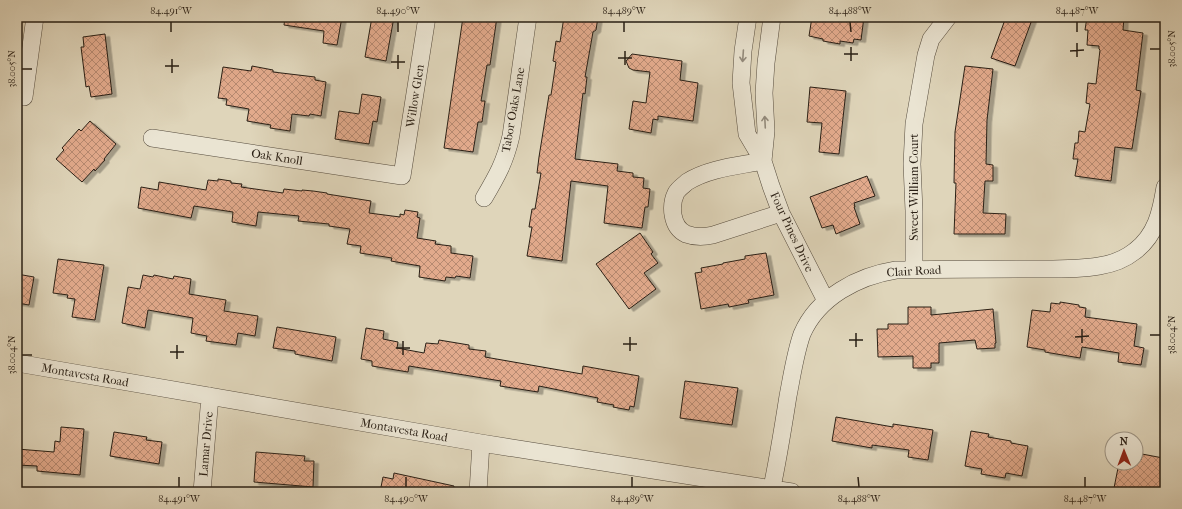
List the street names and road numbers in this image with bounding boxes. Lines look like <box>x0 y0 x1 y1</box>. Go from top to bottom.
street label: Willow Glen <box>403 63 427 130</box>
street label: Tabor Oaks Lane <box>499 66 527 154</box>
street label: Sweet William Court <box>907 133 921 241</box>
street label: Oak Knoll <box>250 146 304 168</box>
street label: Four Pines Drive <box>767 190 817 274</box>
street label: Clair Road <box>886 263 942 279</box>
street label: Montavesta Road <box>40 360 130 390</box>
street label: Lamar Drive <box>196 411 216 477</box>
street label: Montavesta Road <box>359 415 449 445</box>

